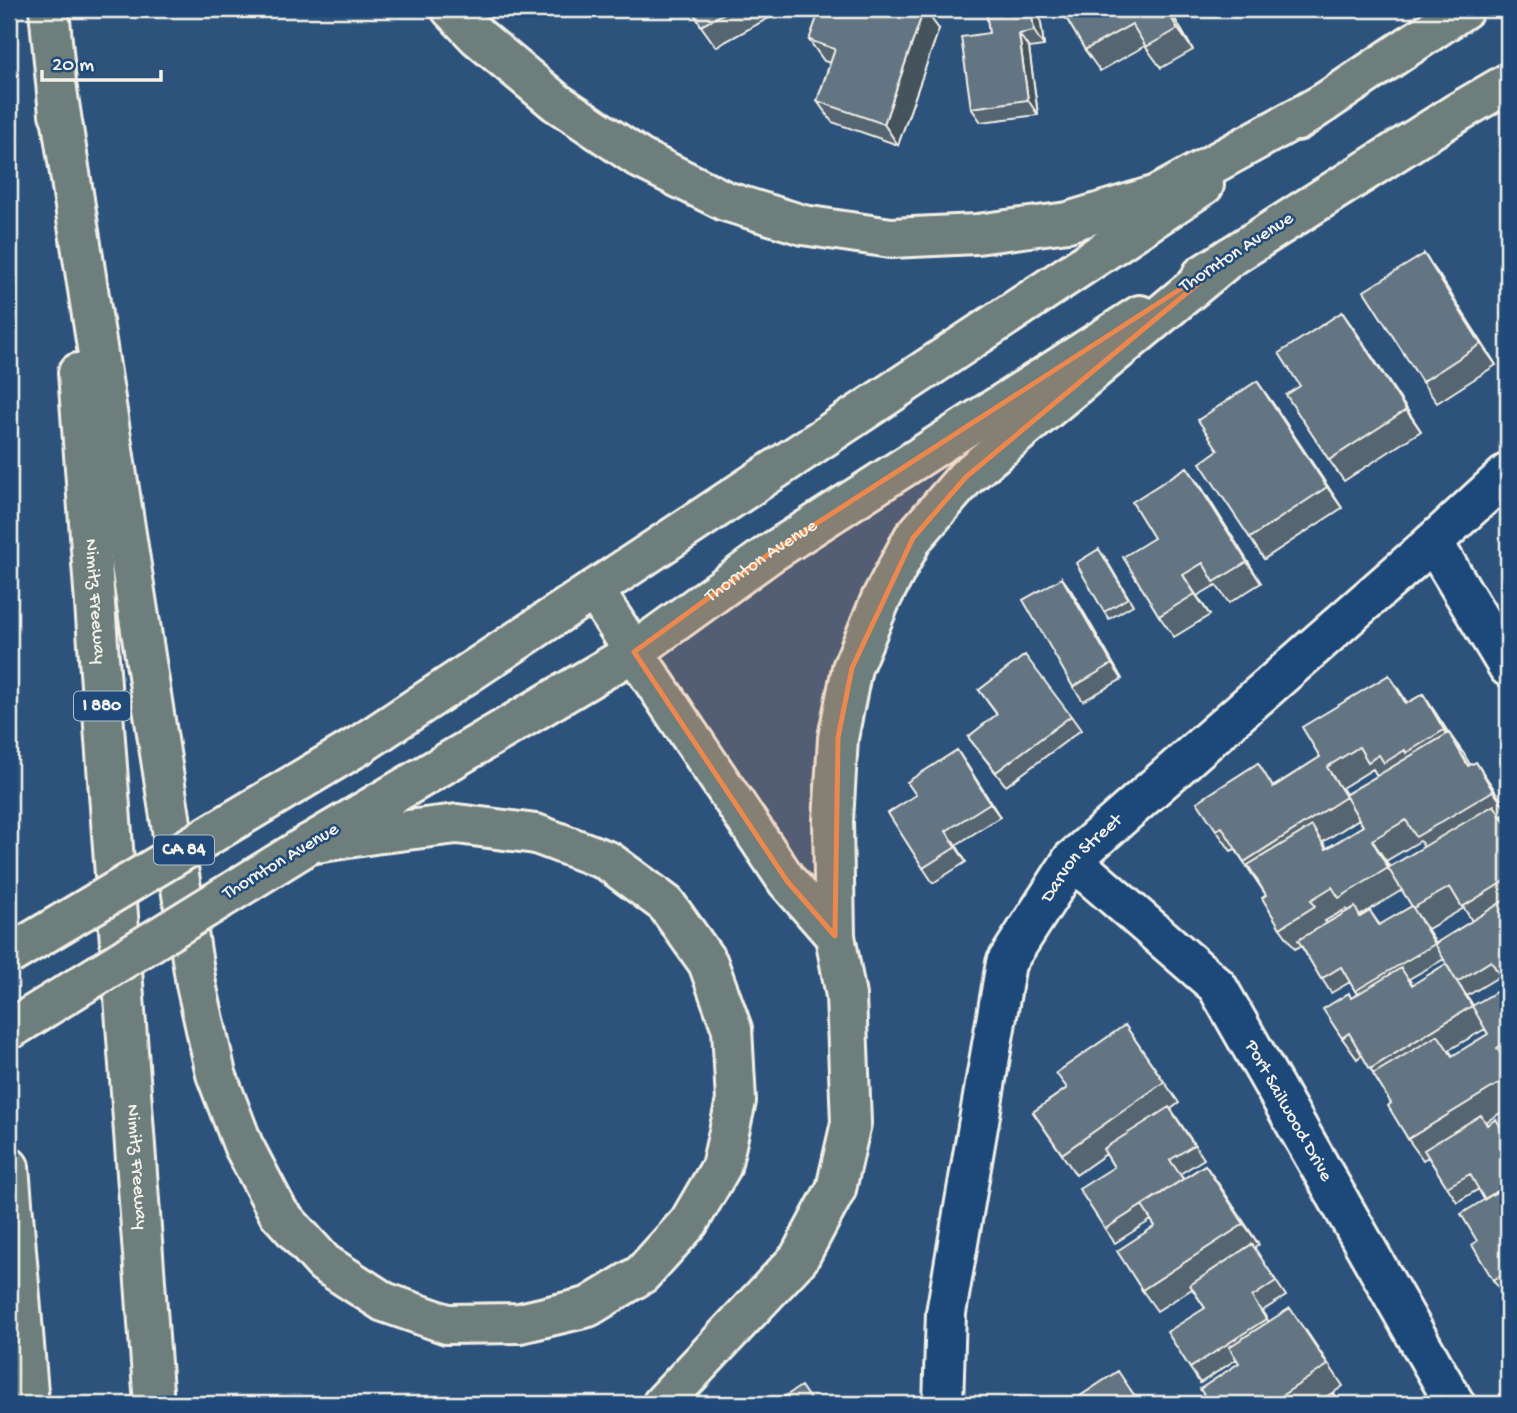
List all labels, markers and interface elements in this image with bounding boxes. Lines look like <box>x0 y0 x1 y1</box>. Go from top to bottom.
scale bar <box>42 38 161 82</box>
text: 20 m <box>52 54 94 79</box>
street label: Thornton Avenue <box>1175 207 1299 299</box>
street label: Thornton Avenue <box>700 514 822 609</box>
street label: Nimitz Freeway <box>79 538 111 665</box>
road number: I 880 <box>74 692 130 720</box>
street label: Darvon Street <box>1035 808 1129 909</box>
street label: Thornton Avenue <box>218 818 343 906</box>
road number: CA 84 <box>154 836 214 864</box>
street label: Port Sailwood Drive <box>1238 1036 1338 1186</box>
street label: Nimitz Freeway <box>120 1103 153 1231</box>

